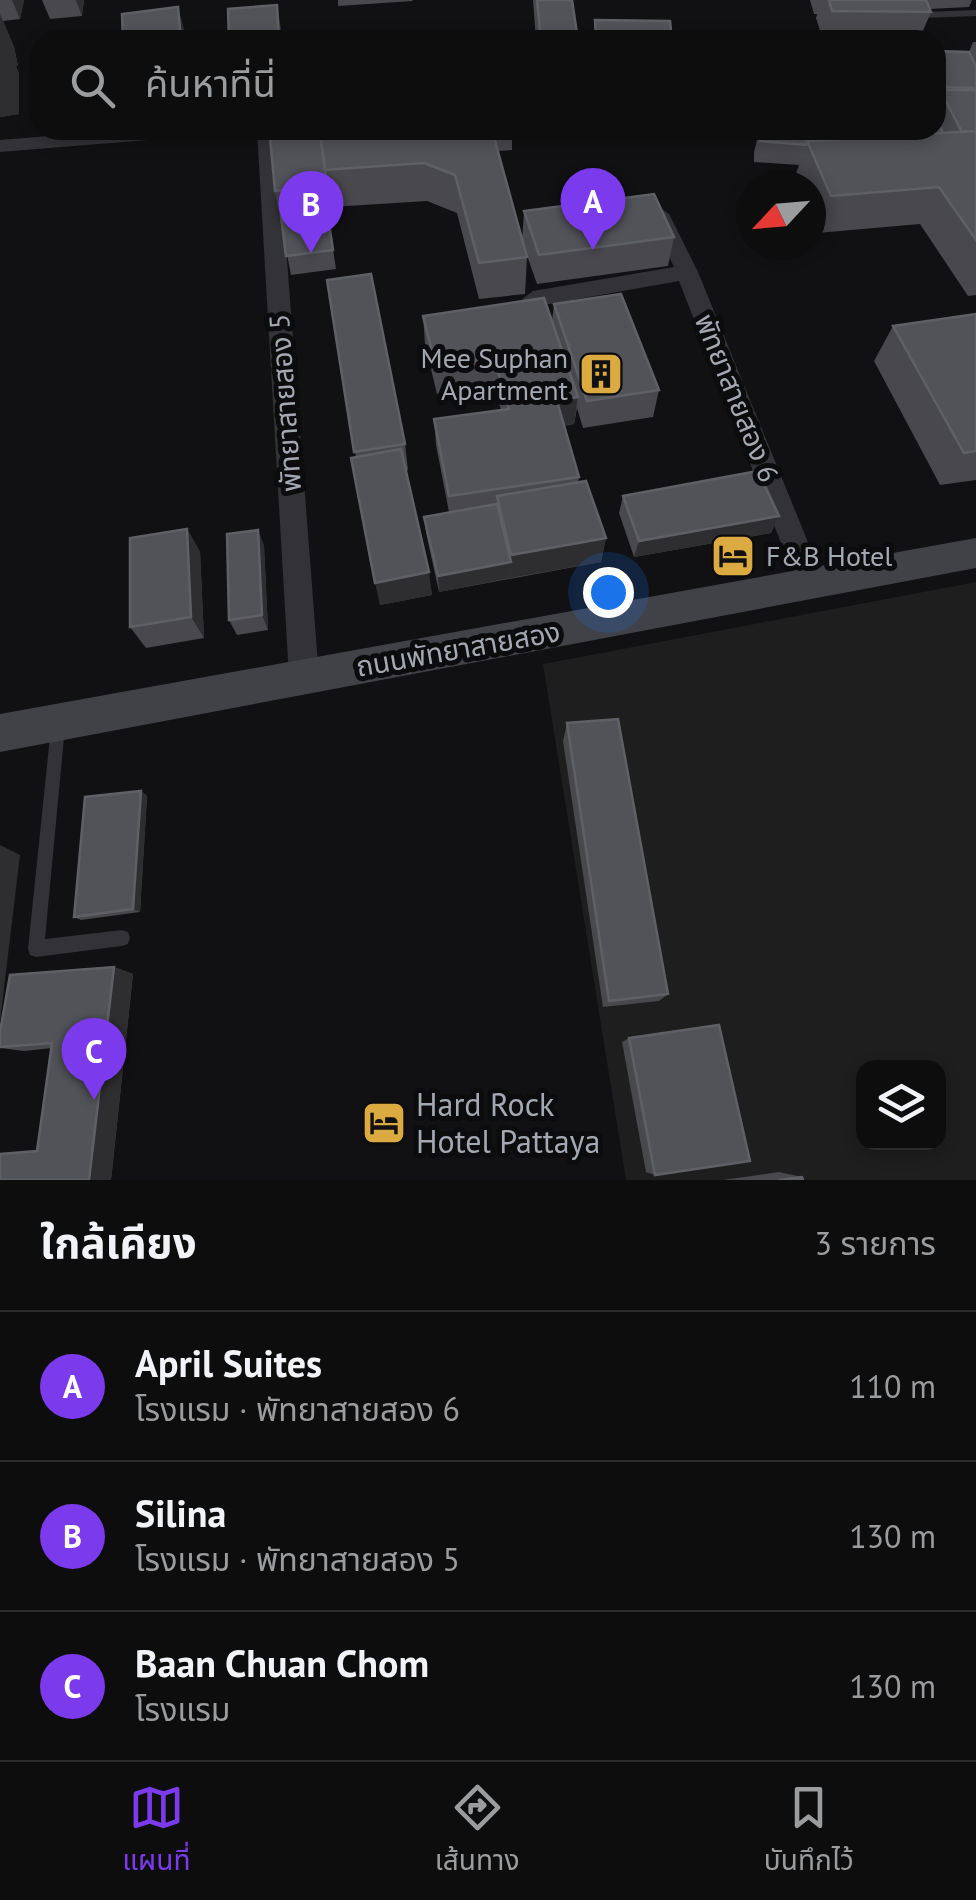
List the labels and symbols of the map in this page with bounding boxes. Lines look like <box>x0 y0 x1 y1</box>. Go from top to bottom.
pin: A <box>560 168 626 250</box>
pin: B <box>278 170 344 253</box>
north arrow <box>736 170 826 260</box>
street label: พัทยาสายสอง 6 <box>687 308 788 487</box>
street label: พัทยาสายสอง 5 <box>260 313 309 493</box>
place label: Mee Suphan Apartment <box>421 339 568 408</box>
building icon: Mee Suphan Apartment <box>578 351 624 397</box>
hotel icon: F&B Hotel <box>710 533 756 579</box>
place label: F&B Hotel <box>766 537 893 574</box>
your location <box>583 567 634 618</box>
street label: ถนนพัทยาสายสอง <box>353 612 563 685</box>
pin: C <box>62 1018 126 1100</box>
place label: Hard Rock Hotel Pattaya <box>416 1083 600 1162</box>
hotel icon: Hard Rock Hotel Pattaya <box>361 1100 407 1146</box>

